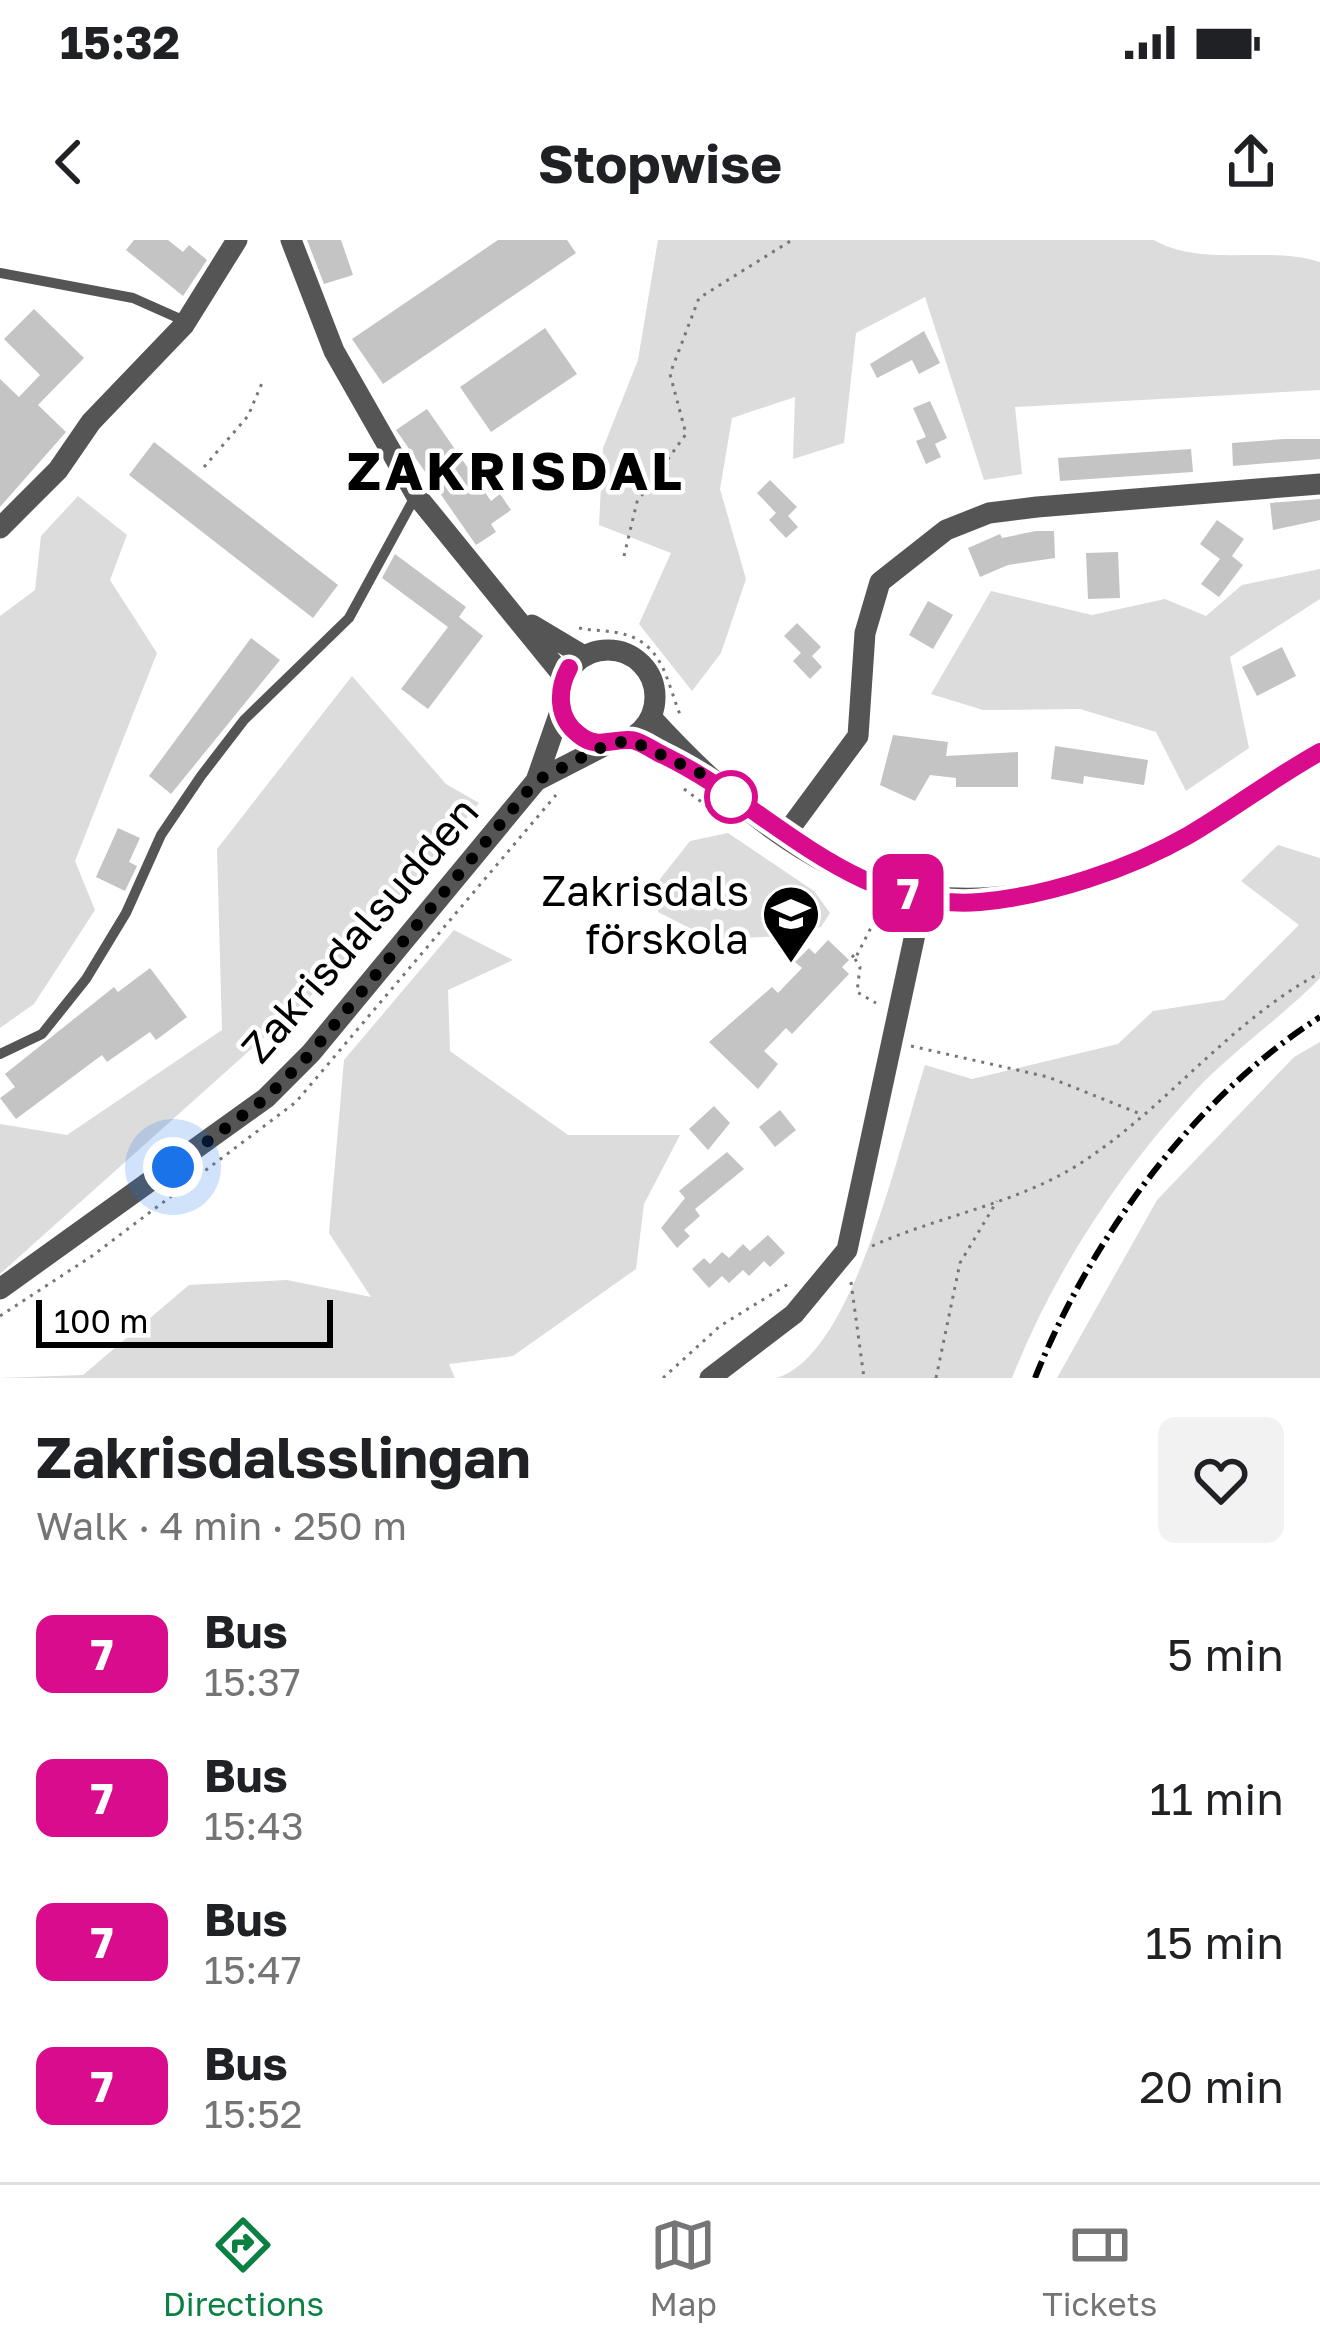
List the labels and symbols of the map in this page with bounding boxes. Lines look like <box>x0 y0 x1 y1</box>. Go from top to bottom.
district label: ZAKRISDAL <box>347 437 685 502</box>
unlabelled marker <box>706 772 756 822</box>
street label: Zakrisdalsudden <box>230 786 488 1072</box>
line badge: 7 <box>869 854 947 932</box>
place label: Zakrisdals förskola <box>541 865 749 963</box>
school or university icon: Zakrisdals förskola <box>760 883 822 965</box>
your location <box>143 1137 203 1197</box>
scale bar <box>36 1294 333 1347</box>

